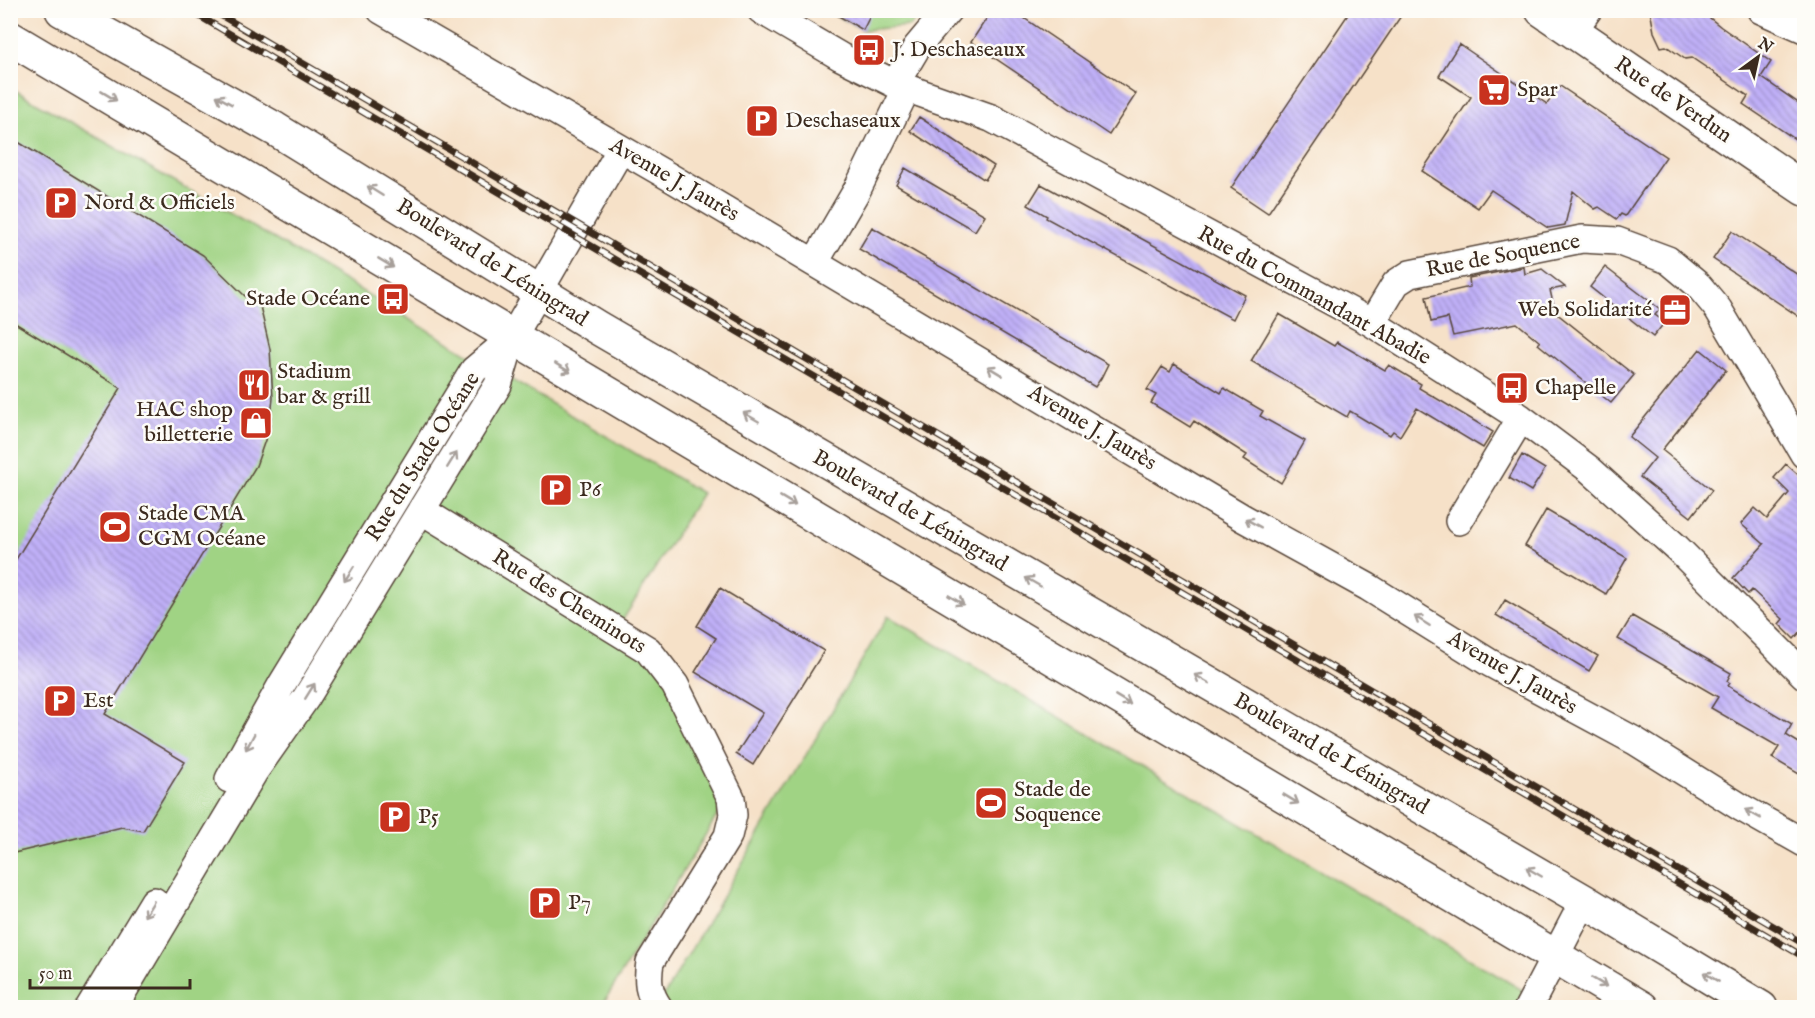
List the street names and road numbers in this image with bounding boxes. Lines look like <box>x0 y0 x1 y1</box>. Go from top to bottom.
street label: Rue de Verdun <box>1609 50 1737 150</box>
street label: Avenue J. Jaurès <box>603 131 744 228</box>
street label: Boulevard de Léningrad <box>391 193 593 333</box>
street label: Rue du Commandant Abadie <box>1192 220 1436 372</box>
street label: Rue de Soquence <box>1424 227 1582 285</box>
street label: Rue du Stade Océane <box>359 367 487 547</box>
street label: Avenue J. Jaurès <box>1022 378 1161 477</box>
street label: Boulevard de Léningrad <box>807 444 1013 578</box>
street label: Rue des Cheminots <box>487 543 651 661</box>
street label: Avenue J. Jaurès <box>1441 624 1582 721</box>
street label: Boulevard de Léningrad <box>1228 687 1434 821</box>

